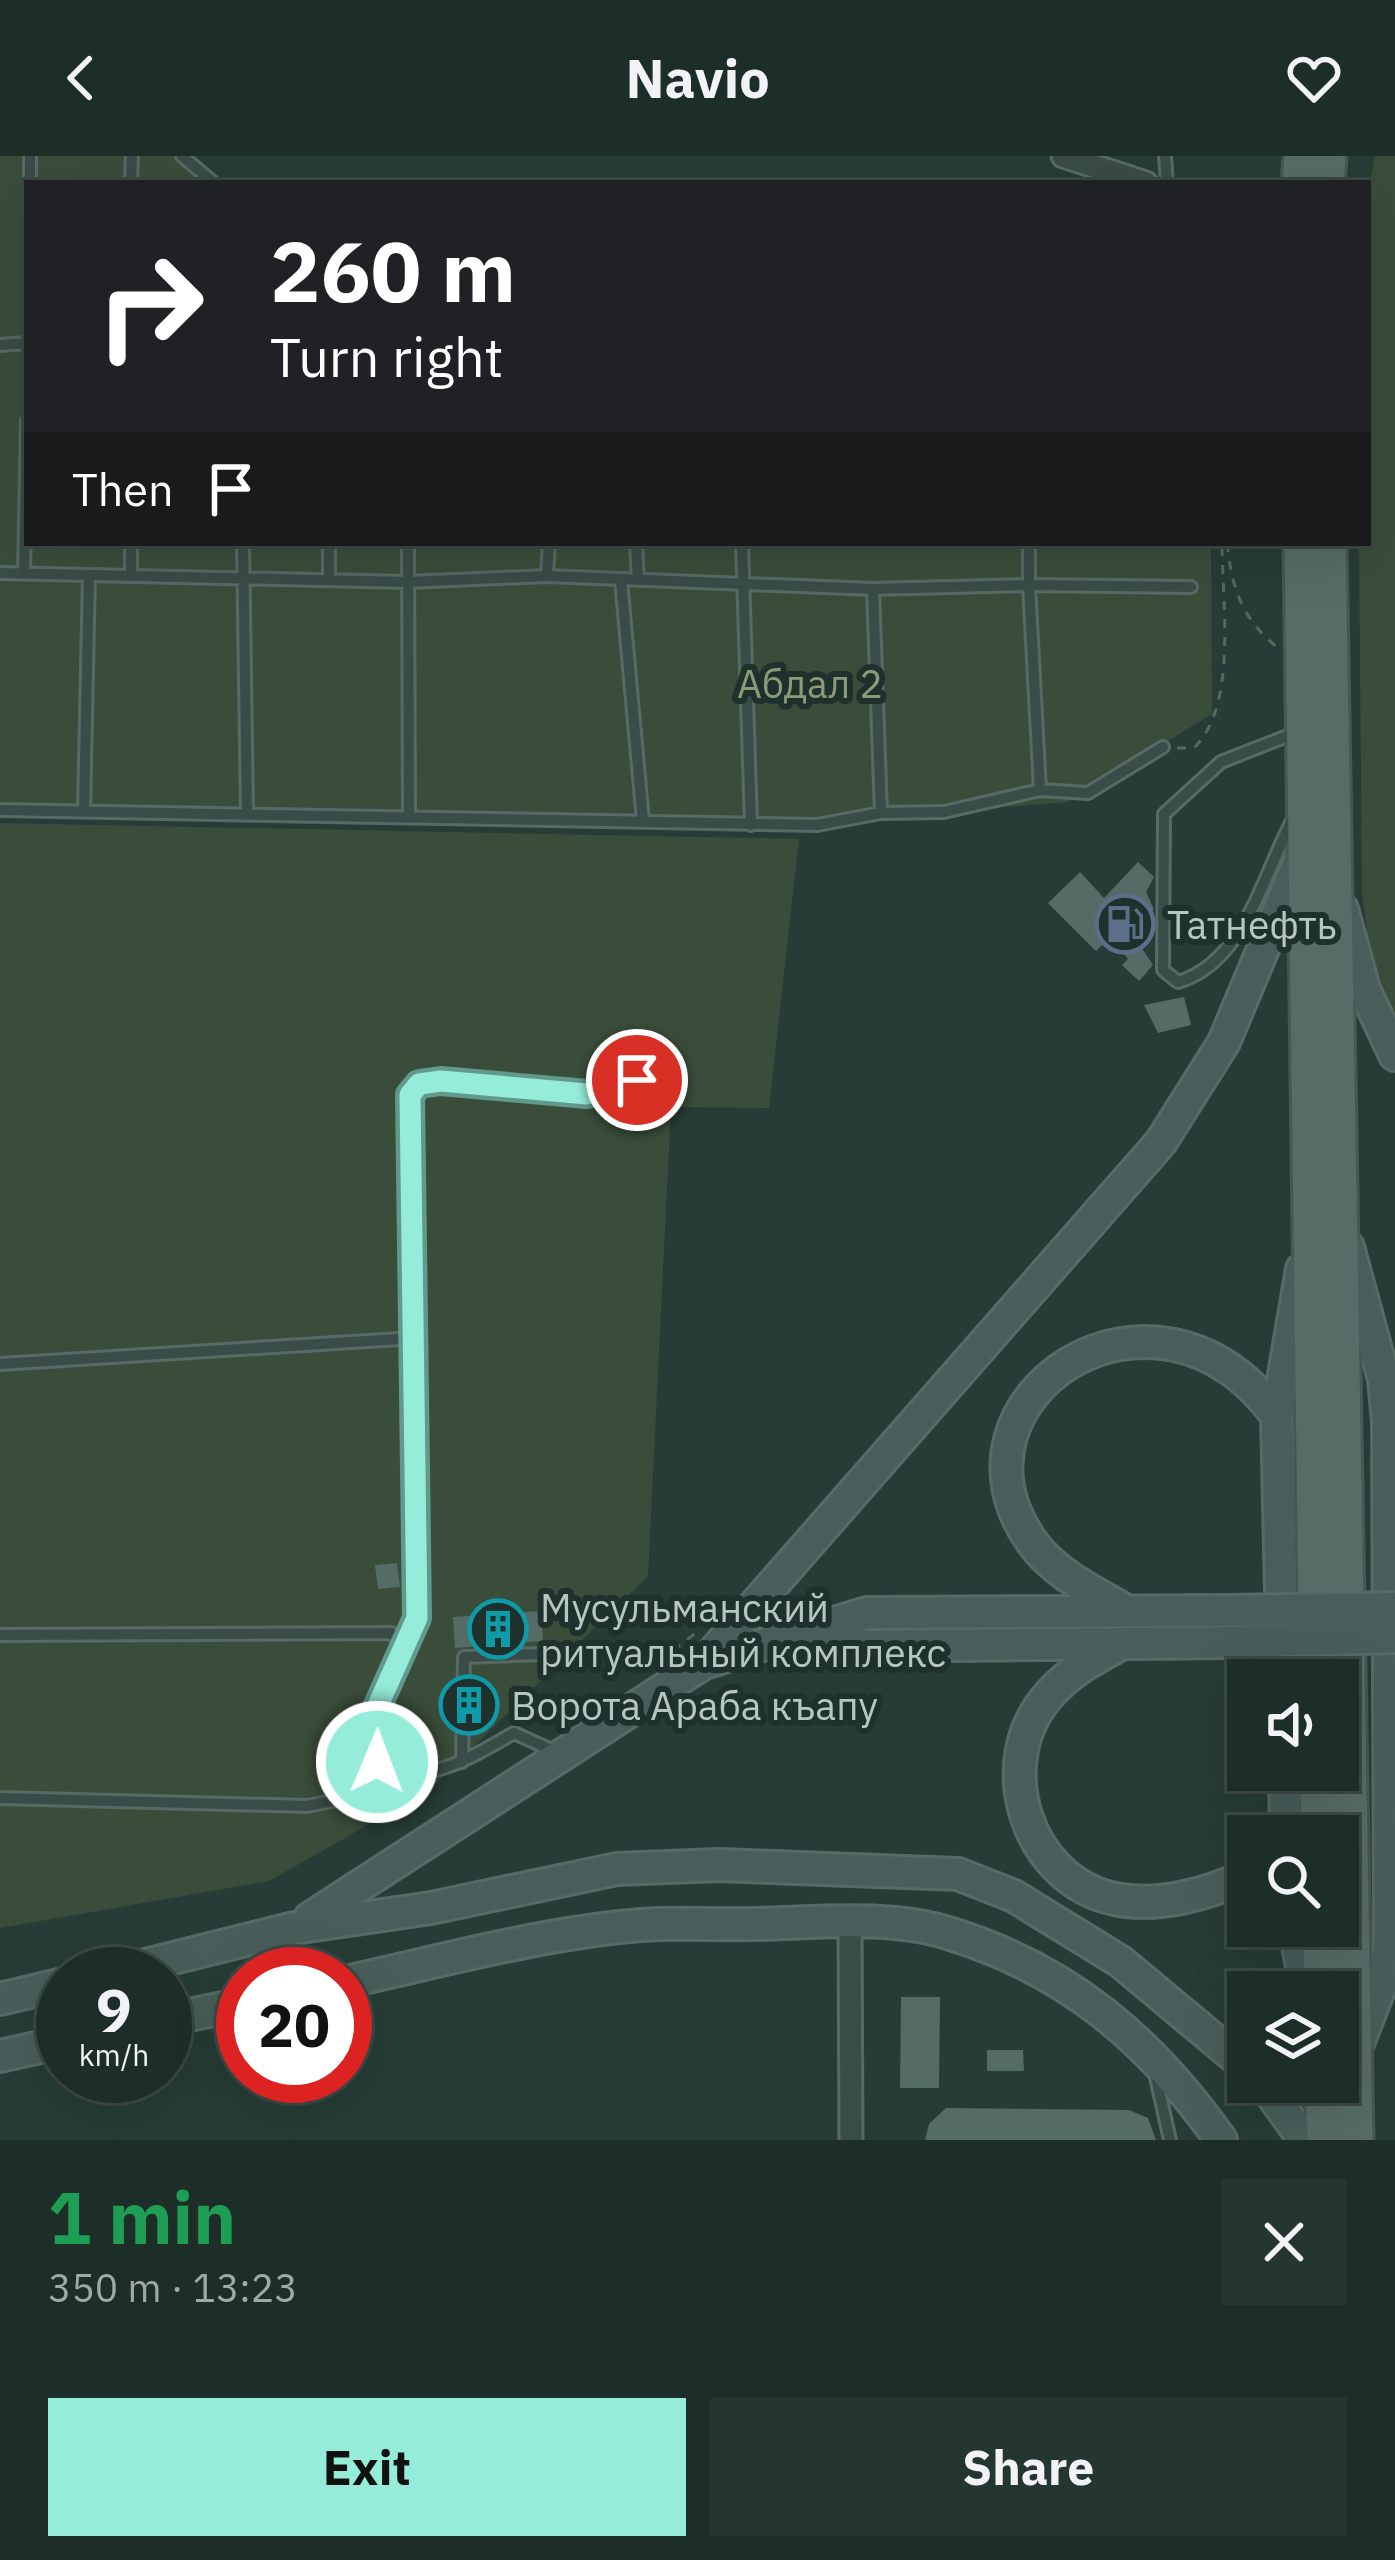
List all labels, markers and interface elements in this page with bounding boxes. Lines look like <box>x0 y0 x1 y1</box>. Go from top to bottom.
text: Navio <box>625 43 770 113</box>
icon: back <box>48 45 114 111</box>
icon: heart <box>1281 45 1347 111</box>
text: 260 m <box>270 216 516 325</box>
icon: right <box>72 228 228 384</box>
text: Turn right <box>270 322 504 392</box>
icon: arrive <box>198 456 264 522</box>
text: Then <box>72 460 174 518</box>
park label: Абдал 2 <box>737 658 883 709</box>
fuel station icon: Татнефть <box>1094 893 1156 955</box>
place label: Татнефть <box>1167 899 1337 950</box>
pin <box>586 1029 688 1131</box>
icon: arrive <box>604 1047 670 1113</box>
place label: Мусульманский ритуальный комплекс <box>540 1582 946 1678</box>
building icon: Мусульманский ритуальный комплекс <box>467 1598 529 1660</box>
map controls <box>1227 1659 1359 2103</box>
button: sound <box>1227 1659 1359 1791</box>
building icon: Ворота Араба къапу <box>438 1674 500 1736</box>
place label: Ворота Араба къапу <box>511 1680 878 1731</box>
position arrow <box>314 1699 440 1825</box>
button: search <box>1227 1815 1359 1947</box>
speed limit sign: 20 <box>216 1947 372 2103</box>
text: 9 <box>96 1970 132 2049</box>
button: layers <box>1227 1971 1359 2103</box>
text: km/h <box>79 2035 149 2074</box>
text: 1 min <box>48 2170 236 2264</box>
button: close <box>1221 2179 1347 2305</box>
text: 350 m · 13:23 <box>48 2262 298 2313</box>
button: Exit <box>48 2398 686 2536</box>
button: Share <box>710 2398 1347 2536</box>

